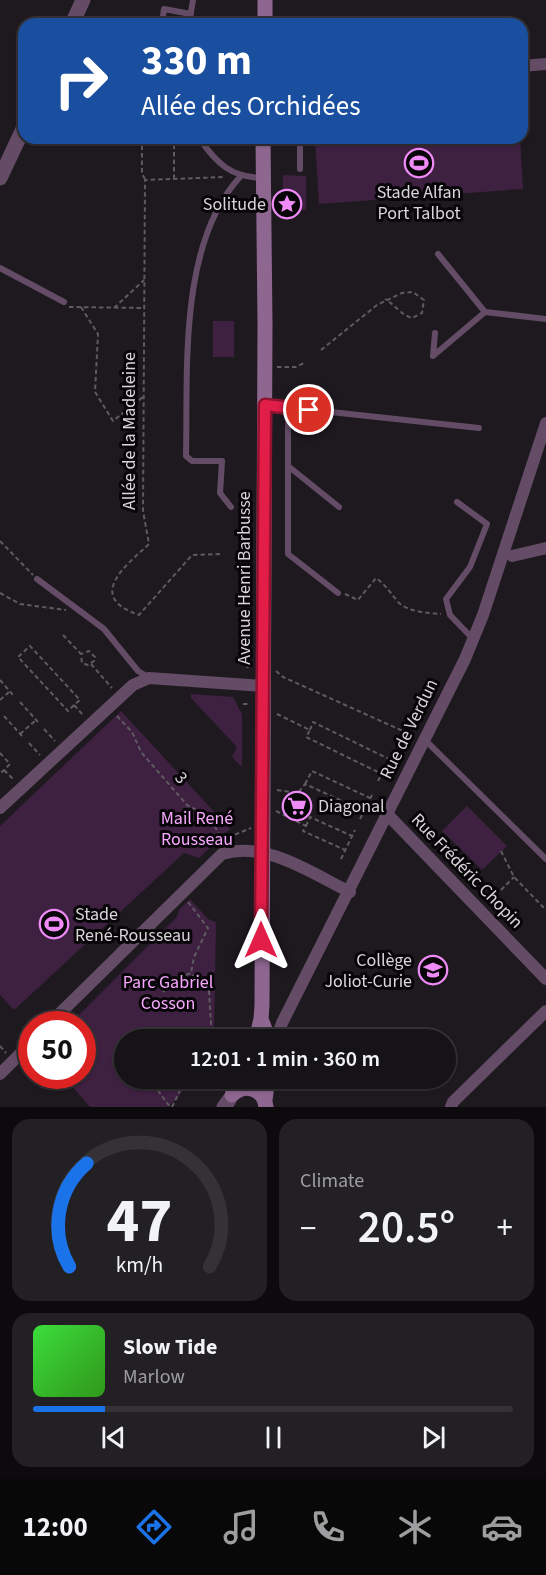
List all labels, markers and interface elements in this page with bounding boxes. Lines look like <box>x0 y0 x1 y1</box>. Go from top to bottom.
text: 330 m <box>141 31 252 91</box>
icon: right <box>42 42 120 120</box>
text: Allée des Orchidées <box>141 87 360 126</box>
sports icon: Stade Alfan Port Talbot <box>403 147 435 179</box>
place label: Stade Alfan Port Talbot <box>377 180 461 226</box>
place icon: Solitude <box>271 188 303 220</box>
place label: Solitude <box>203 192 266 217</box>
street label: Allée de la Madeleine <box>117 352 142 510</box>
pin <box>283 384 334 435</box>
icon: arrive <box>292 393 325 426</box>
street label: Avenue Henri Barbusse <box>232 491 257 665</box>
street label: Rue de Verdun <box>374 675 444 783</box>
street label: 3 <box>169 766 193 790</box>
supermarket icon: Diagonal <box>281 790 313 822</box>
place label: Diagonal <box>318 794 385 819</box>
park label: Mail René Rousseau <box>161 806 233 852</box>
street label: Rue Frédéric Chopin <box>405 808 529 934</box>
place label: Stade René-Rousseau <box>75 902 191 948</box>
sports icon: Stade René-Rousseau <box>38 908 70 940</box>
position arrow <box>229 908 293 972</box>
place label: Collège Joliot-Curie <box>324 948 412 994</box>
school or university icon: Collège Joliot-Curie <box>417 954 449 986</box>
park label: Parc Gabriel Cosson <box>123 970 213 1016</box>
speed limit sign: 50 <box>18 1011 96 1089</box>
text: 12:01 · 1 min · 360 m <box>190 1043 380 1075</box>
text: Climate <box>300 1167 364 1195</box>
text: 47 <box>107 1177 172 1266</box>
text: 20.5° <box>358 1196 455 1260</box>
text: − <box>300 1205 316 1252</box>
text: + <box>497 1205 513 1252</box>
text: km/h <box>116 1250 163 1281</box>
text: Slow Tide <box>123 1331 217 1363</box>
text: Marlow <box>123 1363 185 1391</box>
icon: previous <box>97 1421 130 1454</box>
icon: pause <box>257 1421 290 1454</box>
icon: next <box>417 1421 450 1454</box>
icon: directions <box>133 1506 175 1548</box>
icon: music <box>220 1506 262 1548</box>
icon: phone <box>307 1506 349 1548</box>
icon: climate <box>394 1506 436 1548</box>
icon: car <box>481 1506 523 1548</box>
text: 12:00 <box>23 1508 88 1547</box>

